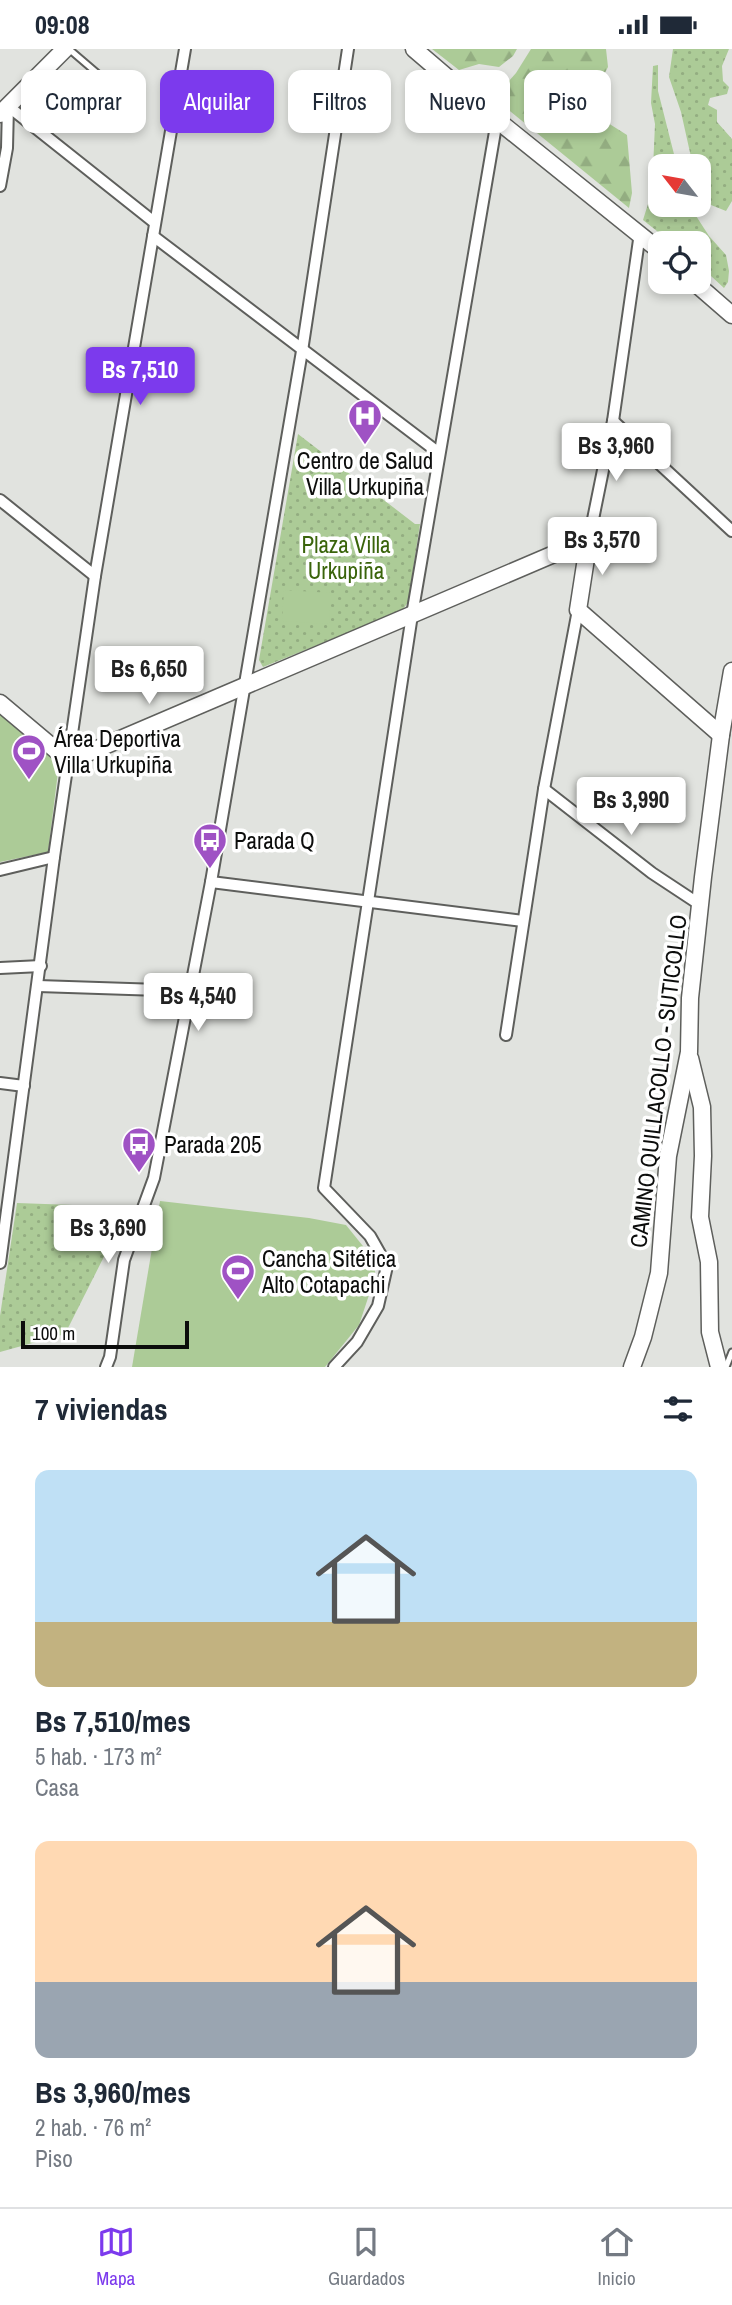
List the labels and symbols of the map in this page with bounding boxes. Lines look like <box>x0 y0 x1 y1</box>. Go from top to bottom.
north arrow <box>648 154 710 217</box>
pin: Bs 7,510 <box>68 347 212 407</box>
hospital icon: Centro de Salud Villa Urkupiña <box>346 397 384 446</box>
pin: Bs 3,960 <box>544 423 688 483</box>
place label: Centro de Salud Villa Urkupiña <box>297 445 433 502</box>
pin: Bs 3,570 <box>530 517 674 577</box>
park label: Plaza Villa Urkupiña <box>302 529 391 586</box>
pin: Bs 6,650 <box>77 647 221 706</box>
place label: Área Deportiva Villa Urkupiña <box>53 723 181 780</box>
sports icon: Área Deportiva Villa Urkupiña <box>10 732 48 781</box>
pin: Bs 3,990 <box>559 777 703 837</box>
bus stop icon: Parada Q <box>191 821 229 870</box>
place label: Parada Q <box>234 825 315 856</box>
street label: CAMINO QUILLACOLLO - SUTICOLLO <box>622 913 694 1249</box>
pin: Bs 4,540 <box>126 974 270 1033</box>
bus stop icon: Parada 205 <box>120 1125 158 1174</box>
place label: Parada 205 <box>164 1129 262 1160</box>
pin: Bs 3,690 <box>36 1205 180 1265</box>
place label: Cancha Sitética Alto Cotapachi <box>261 1243 397 1300</box>
sports icon: Cancha Sitética Alto Cotapachi <box>219 1252 257 1301</box>
scale bar <box>21 1318 189 1350</box>

